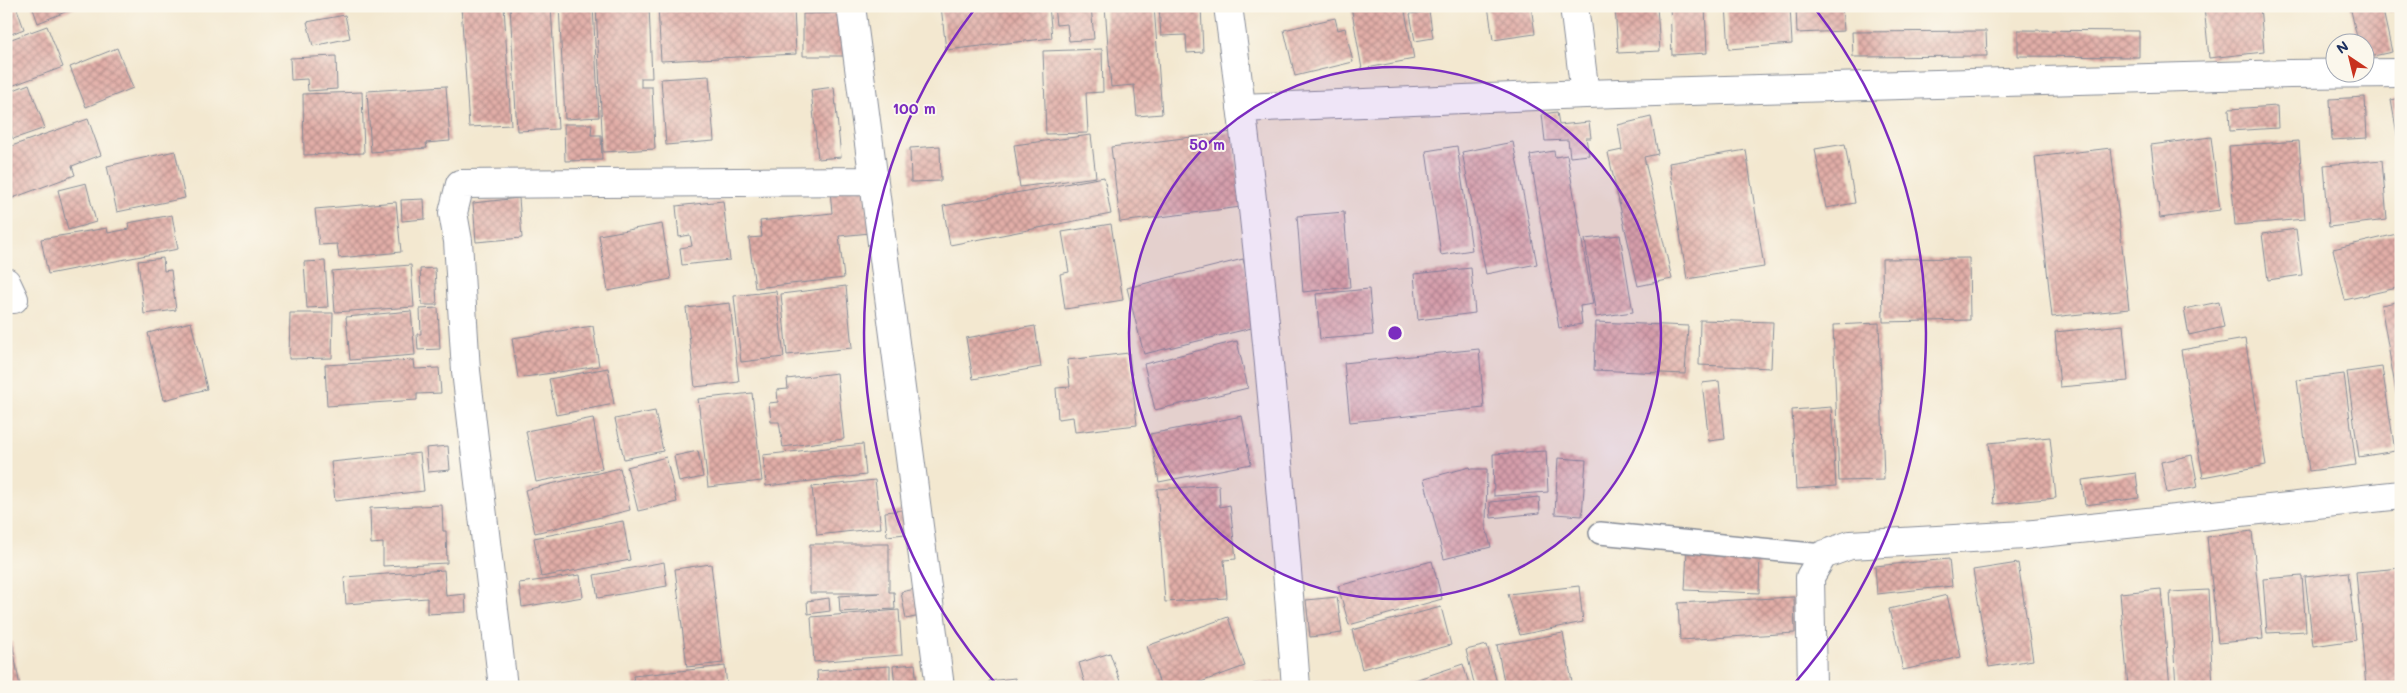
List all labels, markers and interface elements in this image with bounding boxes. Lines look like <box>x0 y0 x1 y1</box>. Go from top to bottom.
north arrow <box>2324 32 2374 82</box>
text: N <box>2332 36 2352 58</box>
text: 100 m <box>892 98 936 118</box>
text: 50 m <box>1189 134 1225 154</box>
centre of rings <box>1386 324 1404 342</box>

